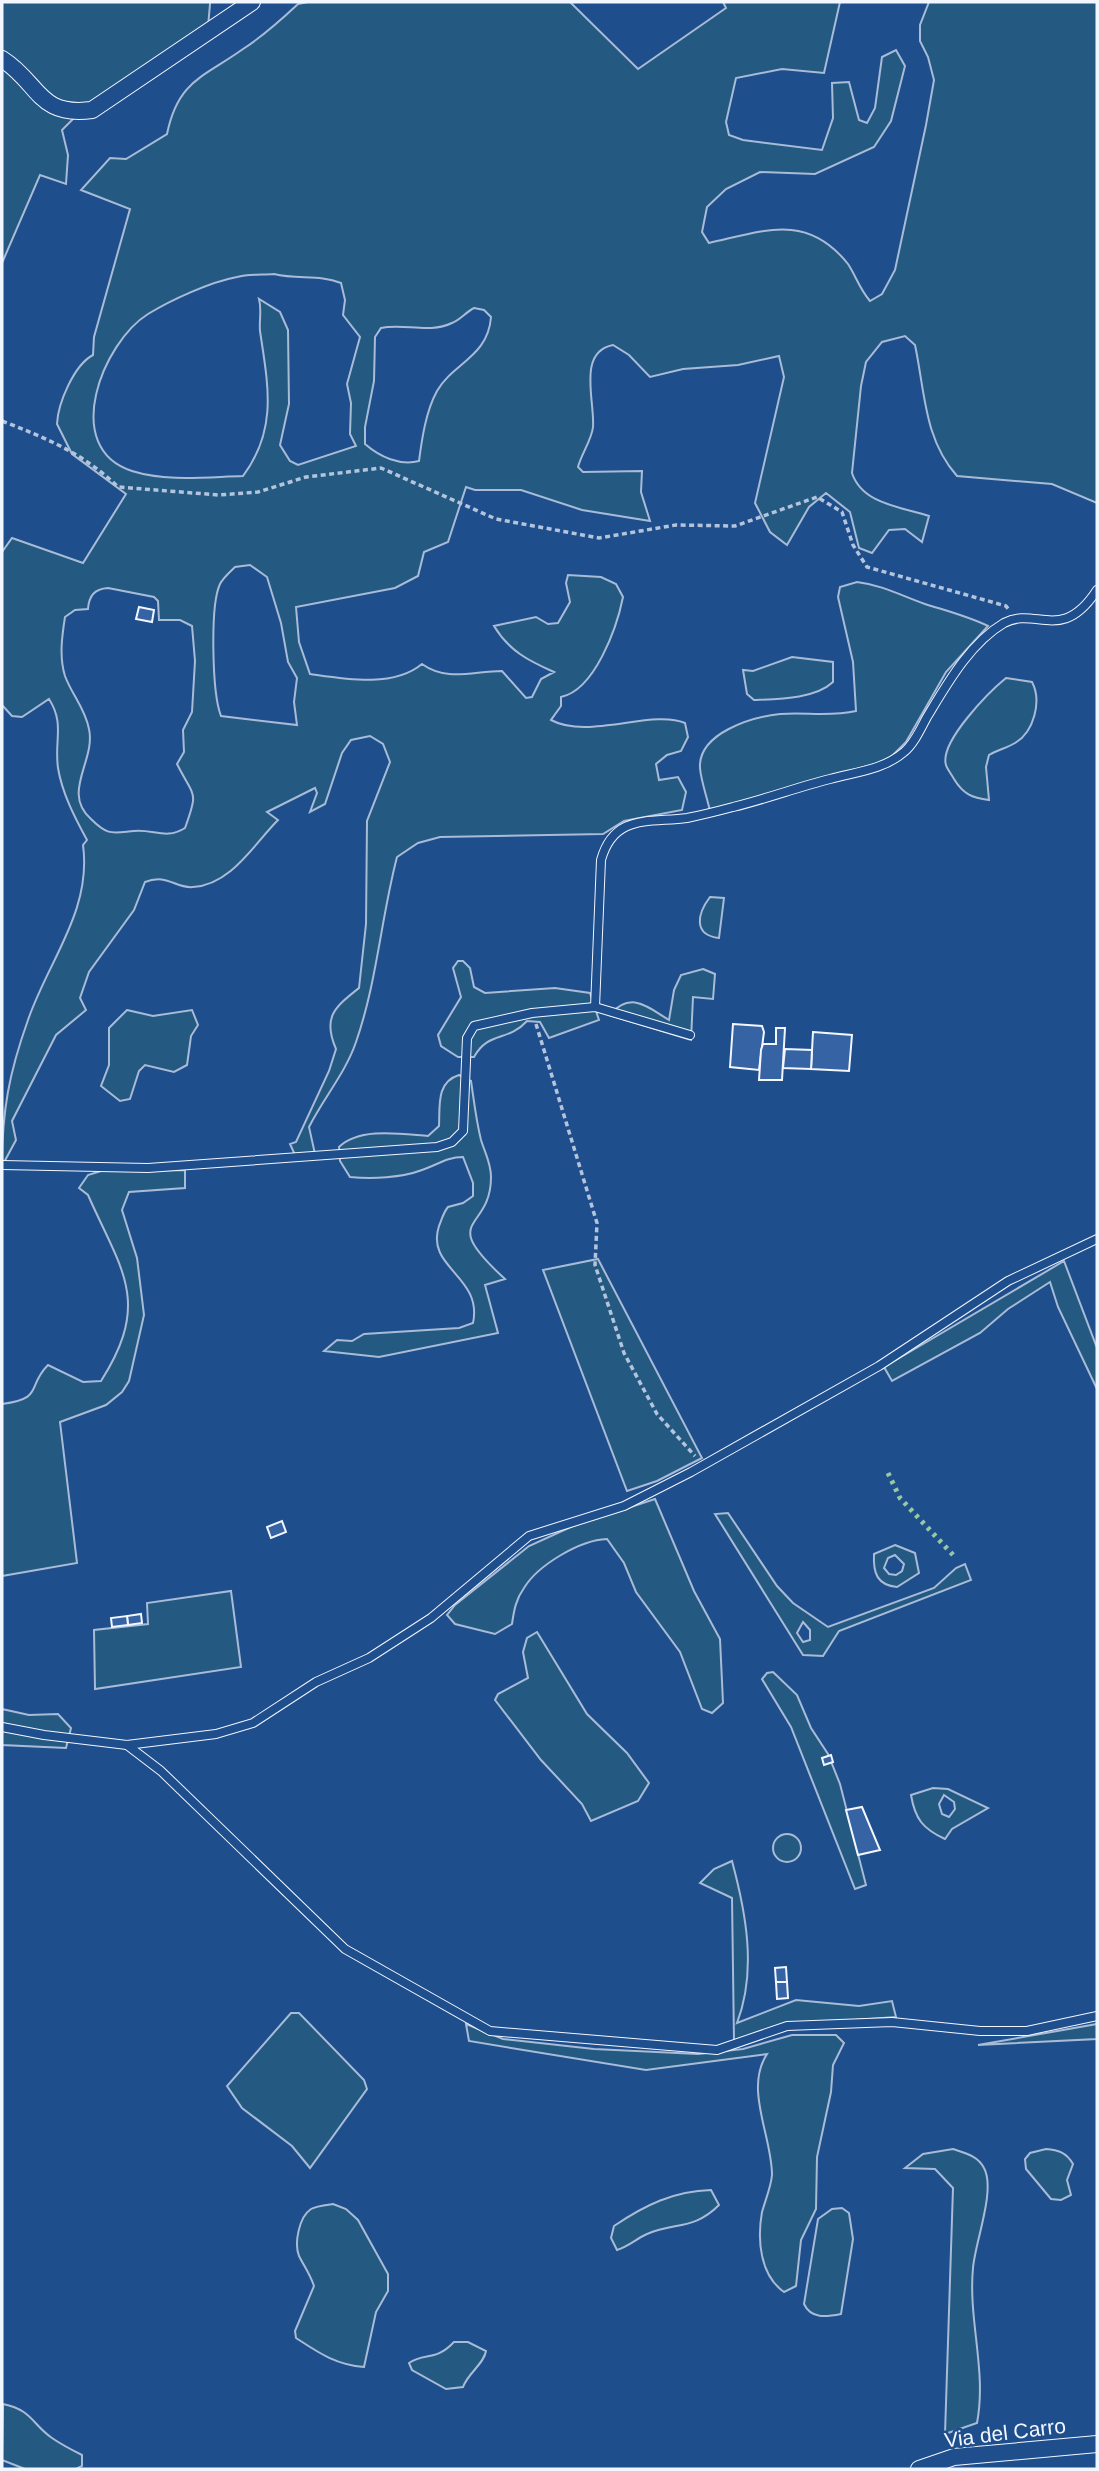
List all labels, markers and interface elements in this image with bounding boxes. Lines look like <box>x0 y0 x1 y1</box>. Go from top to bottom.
street label: Via del Carro <box>943 2414 1067 2451</box>

